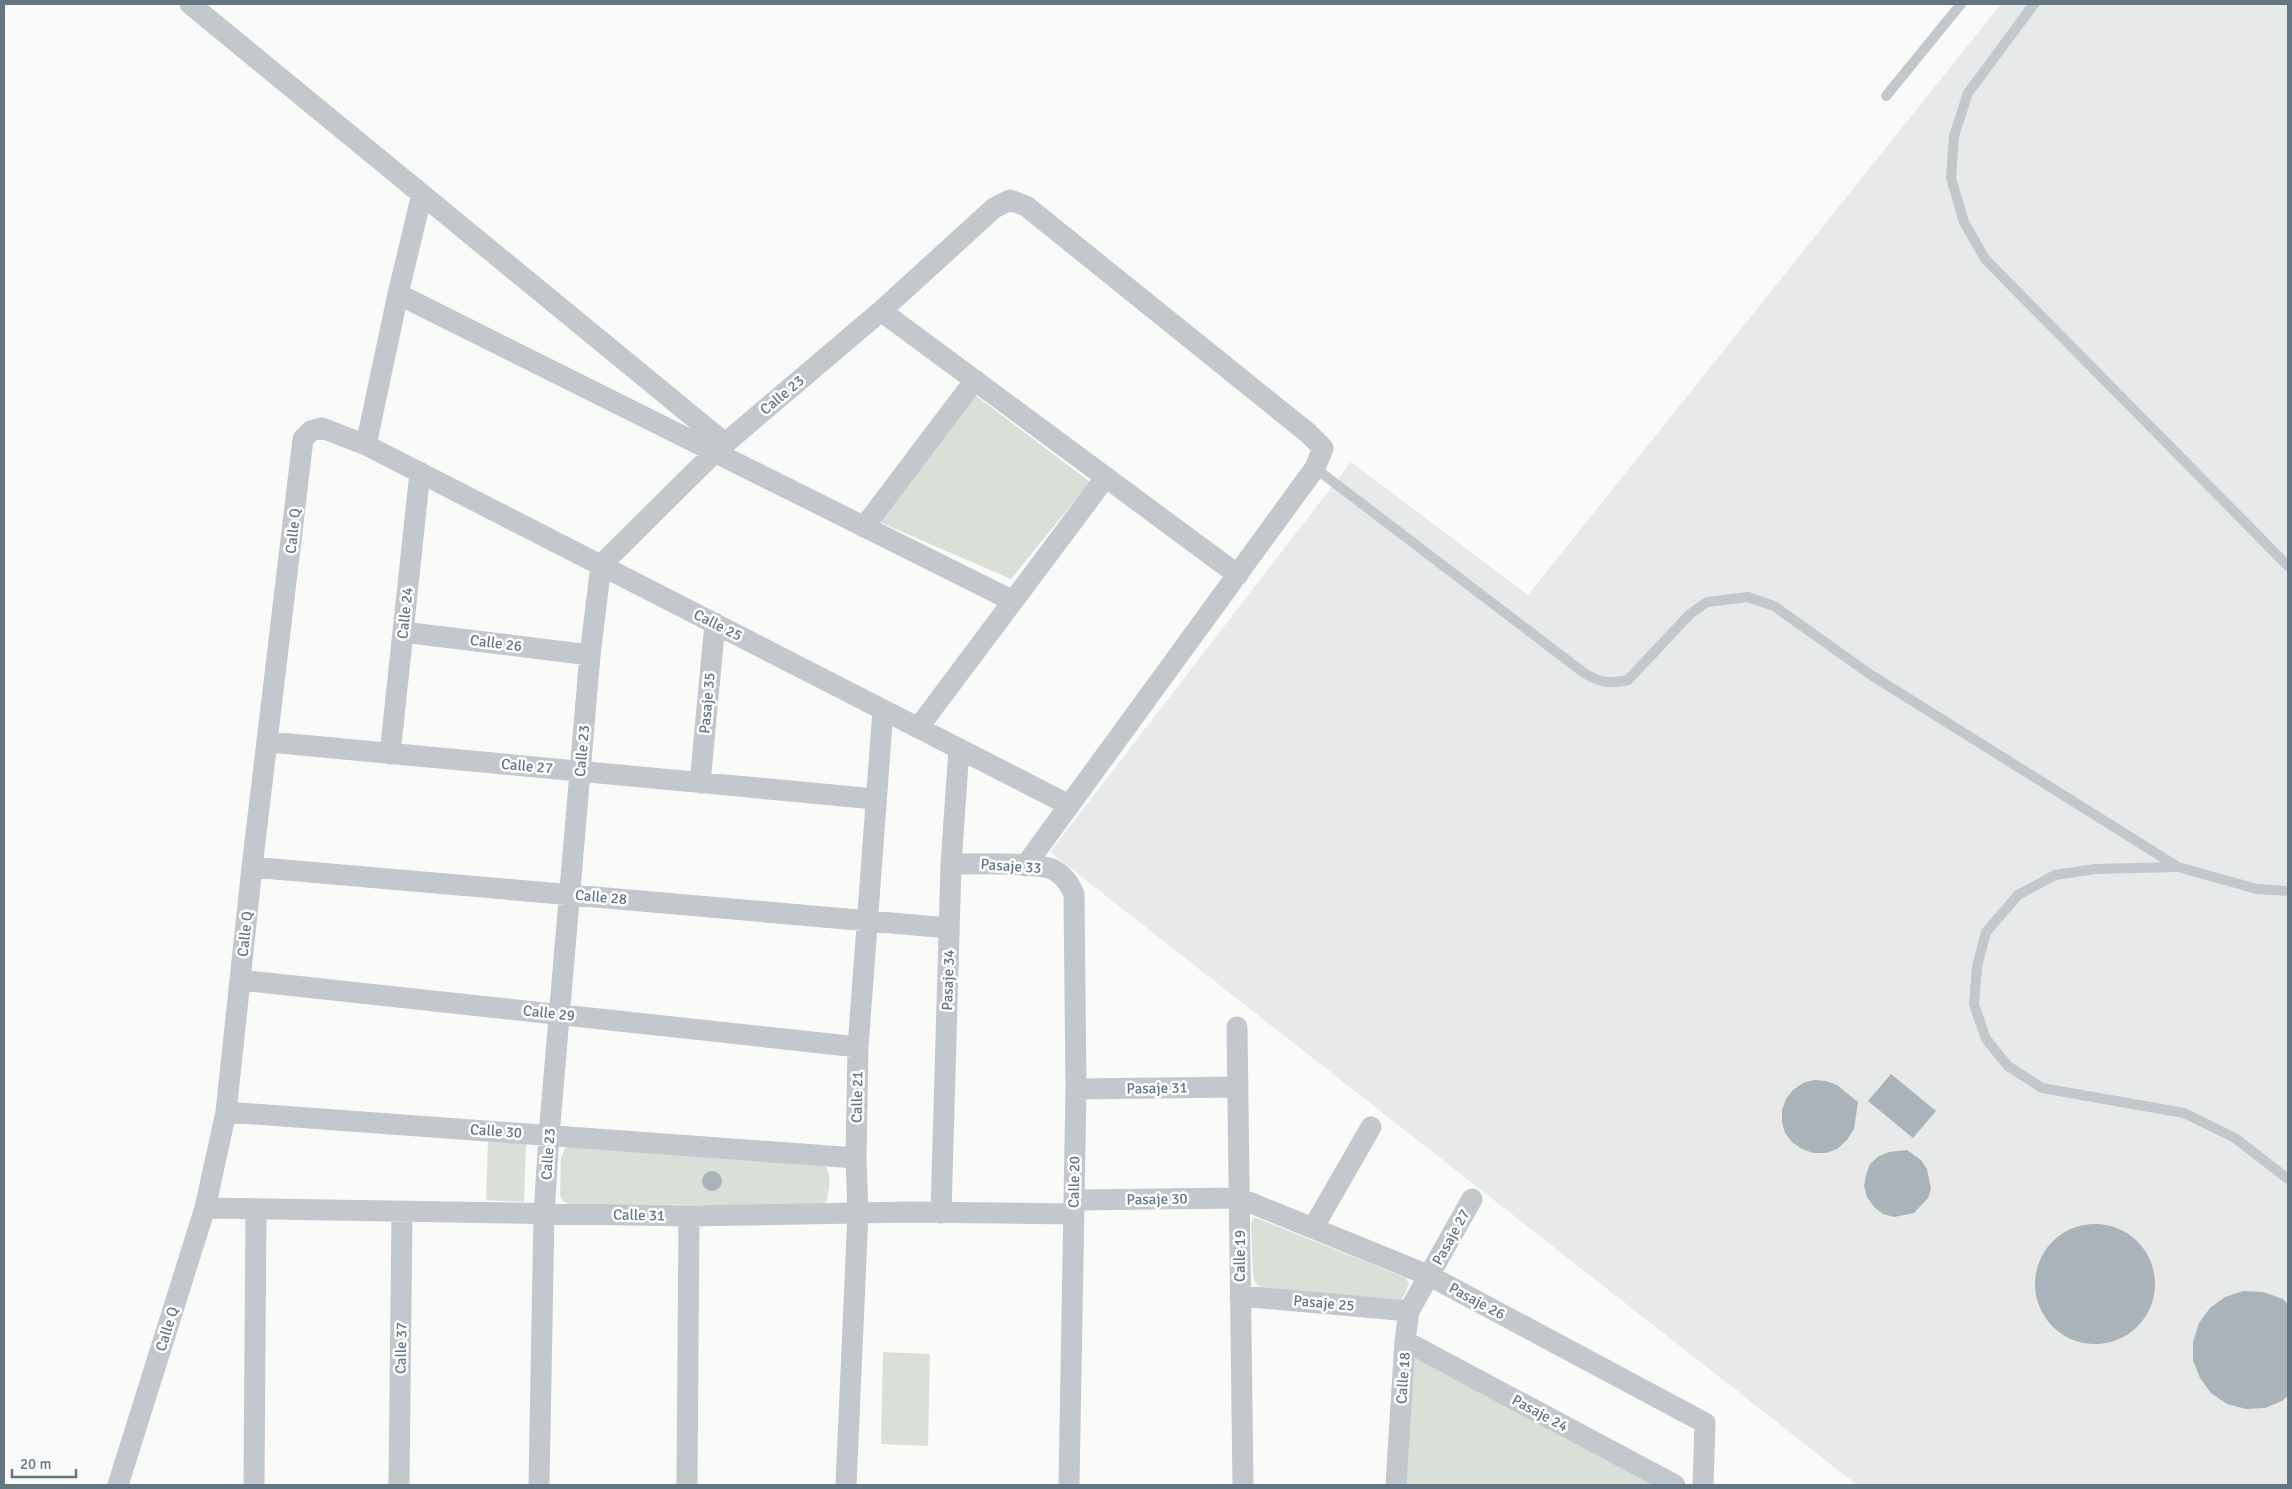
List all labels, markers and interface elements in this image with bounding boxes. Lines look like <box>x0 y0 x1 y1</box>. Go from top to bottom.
street label: Calle 23 <box>756 371 808 419</box>
street label: Calle Q <box>282 507 304 555</box>
street label: Calle 24 <box>393 586 417 640</box>
street label: Calle 25 <box>691 605 745 645</box>
street label: Calle 26 <box>469 631 523 655</box>
street label: Pasaje 35 <box>695 672 719 734</box>
street label: Calle 23 <box>571 724 593 778</box>
street label: Calle 27 <box>500 755 554 777</box>
street label: Pasaje 33 <box>980 855 1042 877</box>
street label: Calle 28 <box>574 886 628 908</box>
street label: Calle Q <box>234 910 256 958</box>
street label: Pasaje 34 <box>938 949 958 1011</box>
street label: Calle 29 <box>522 1001 576 1025</box>
street label: Calle 21 <box>848 1071 866 1123</box>
street label: Pasaje 31 <box>1126 1078 1188 1098</box>
street label: Calle 30 <box>469 1120 523 1142</box>
street label: Calle 23 <box>537 1127 559 1181</box>
street label: Calle 20 <box>1065 1156 1083 1208</box>
street label: Pasaje 30 <box>1126 1189 1188 1209</box>
street label: Calle 31 <box>613 1206 665 1224</box>
street label: Pasaje 27 <box>1428 1206 1474 1268</box>
street label: Calle 19 <box>1231 1230 1249 1282</box>
street label: Pasaje 26 <box>1446 1279 1508 1323</box>
street label: Pasaje 25 <box>1293 1291 1355 1315</box>
street label: Calle Q <box>152 1304 182 1353</box>
street label: Calle 37 <box>392 1322 410 1374</box>
street label: Calle 18 <box>1392 1351 1414 1405</box>
street label: Pasaje 24 <box>1509 1391 1571 1435</box>
scale bar <box>12 1446 76 1478</box>
text: 20 m <box>20 1455 51 1473</box>

